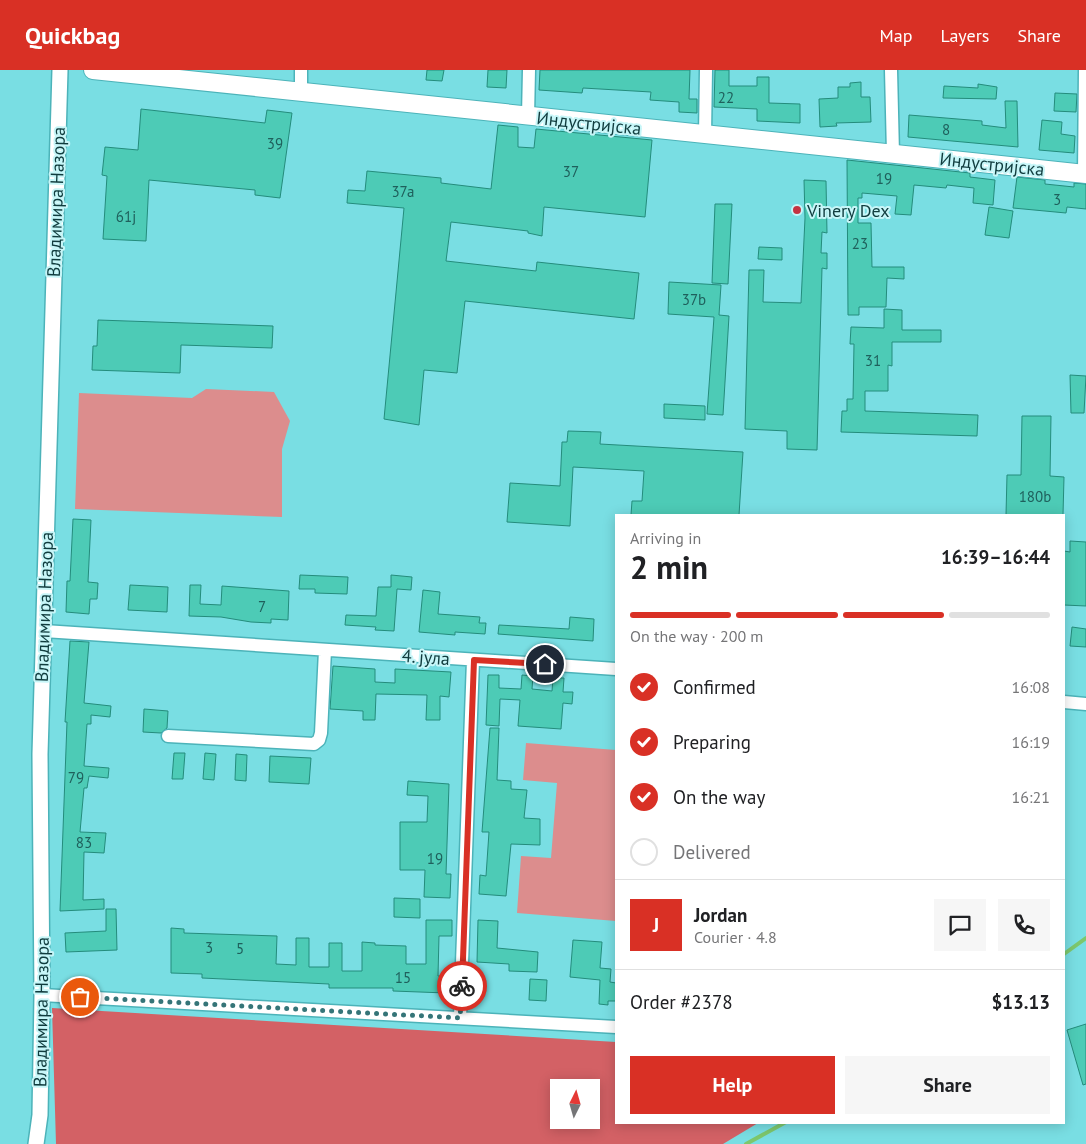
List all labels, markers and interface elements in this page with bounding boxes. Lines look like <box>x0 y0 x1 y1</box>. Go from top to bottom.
text: Quickbag <box>25 20 120 51</box>
text: Map <box>880 24 912 47</box>
text: Layers <box>940 24 989 47</box>
text: Share <box>1017 24 1061 47</box>
house number: 22 <box>718 88 734 107</box>
street label: Индустријска <box>536 106 642 140</box>
house number: 8 <box>942 120 950 139</box>
street label: Владимира Назора <box>42 127 70 277</box>
house number: 39 <box>267 134 283 153</box>
street label: Индустријска <box>939 147 1045 181</box>
house number: 37 <box>563 162 579 181</box>
house number: 19 <box>876 169 892 188</box>
house number: 37a <box>391 182 415 201</box>
house number: 3 <box>1053 190 1061 209</box>
place label: Vinery Dex <box>806 199 889 222</box>
marker: Vinery Dex <box>791 204 803 216</box>
house number: 61j <box>116 207 136 226</box>
house number: 23 <box>852 234 868 253</box>
house number: 37b <box>682 290 706 309</box>
house number: 31 <box>865 351 881 370</box>
house number: 180b <box>1019 487 1051 506</box>
text: Arriving in <box>630 528 701 548</box>
street label: Владимира Назора <box>30 532 58 682</box>
text: 16:39–16:44 <box>941 545 1050 569</box>
text: 2 min <box>630 546 708 588</box>
house number: 7 <box>258 597 266 616</box>
text: On the way · 200 m <box>630 626 763 646</box>
pin <box>524 643 566 685</box>
street label: 4. јула <box>401 644 451 670</box>
icon: home <box>531 650 559 678</box>
icon: check <box>630 673 658 701</box>
text: Confirmed <box>673 675 756 699</box>
text: 16:08 <box>1012 677 1050 697</box>
icon: check <box>630 728 658 756</box>
text: Preparing <box>673 730 751 754</box>
text: 16:19 <box>1012 732 1050 752</box>
house number: 79 <box>68 768 84 787</box>
icon: check <box>630 783 658 811</box>
text: On the way <box>673 785 765 809</box>
text: 16:21 <box>1012 787 1050 807</box>
house number: 83 <box>76 833 92 852</box>
text: Delivered <box>673 840 751 864</box>
house number: 19 <box>427 849 443 868</box>
button: chat <box>934 899 986 951</box>
button: phone <box>998 899 1050 951</box>
text: Jordan <box>694 903 747 927</box>
text: J <box>653 913 659 937</box>
text: Courier · 4.8 <box>694 927 777 947</box>
street label: Владимира Назора <box>28 937 54 1087</box>
house number: 3 <box>205 938 213 957</box>
house number: 5 <box>236 939 244 958</box>
courier <box>437 961 487 1011</box>
house number: 15 <box>395 968 411 987</box>
icon: bike <box>448 972 476 1000</box>
pin <box>59 976 101 1018</box>
icon: bag <box>66 983 94 1011</box>
text: Order #2378 <box>630 990 733 1014</box>
text: $13.13 <box>991 990 1050 1014</box>
button: Help <box>630 1056 835 1114</box>
button: Share <box>845 1056 1050 1114</box>
north arrow <box>550 1079 600 1129</box>
map controls <box>550 1079 600 1129</box>

